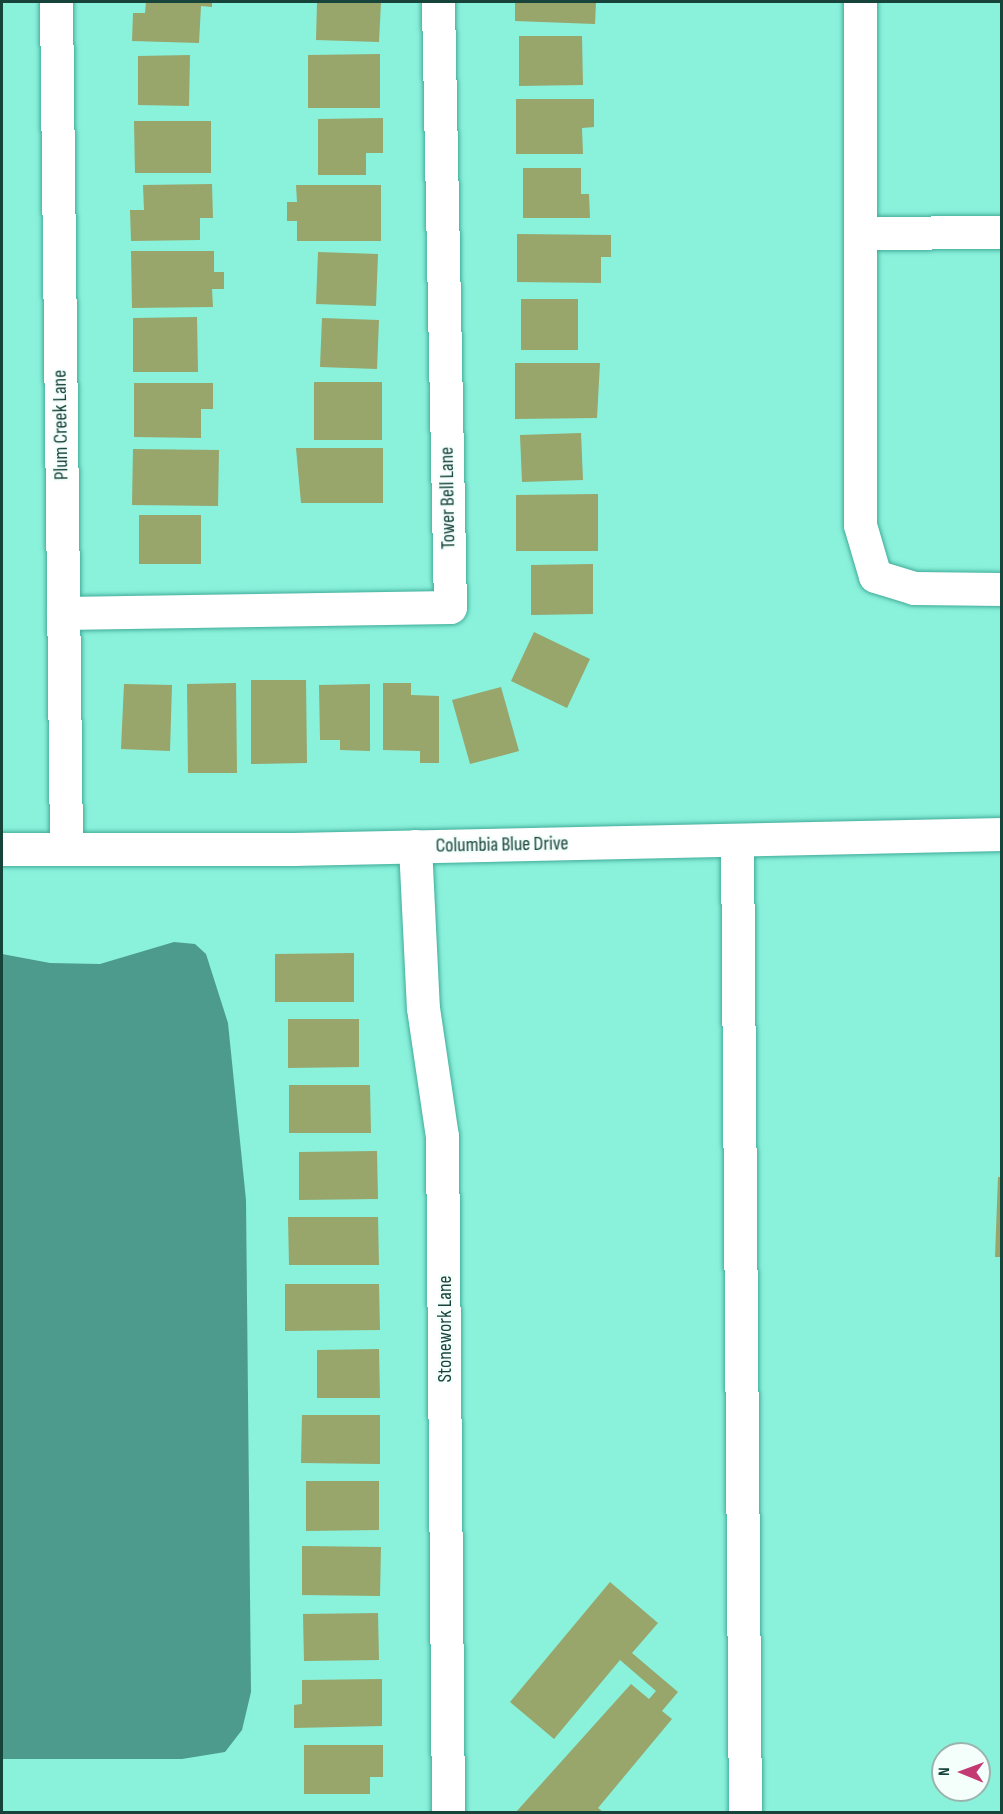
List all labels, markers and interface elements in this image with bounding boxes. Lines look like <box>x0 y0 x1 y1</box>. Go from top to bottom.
street label: Plum Creek Lane <box>48 370 74 480</box>
street label: Tower Bell Lane <box>435 447 461 549</box>
street label: Columbia Blue Drive <box>435 832 569 858</box>
street label: Stonework Lane <box>433 1275 457 1383</box>
north arrow <box>931 1742 991 1802</box>
text: N <box>935 1767 954 1776</box>

